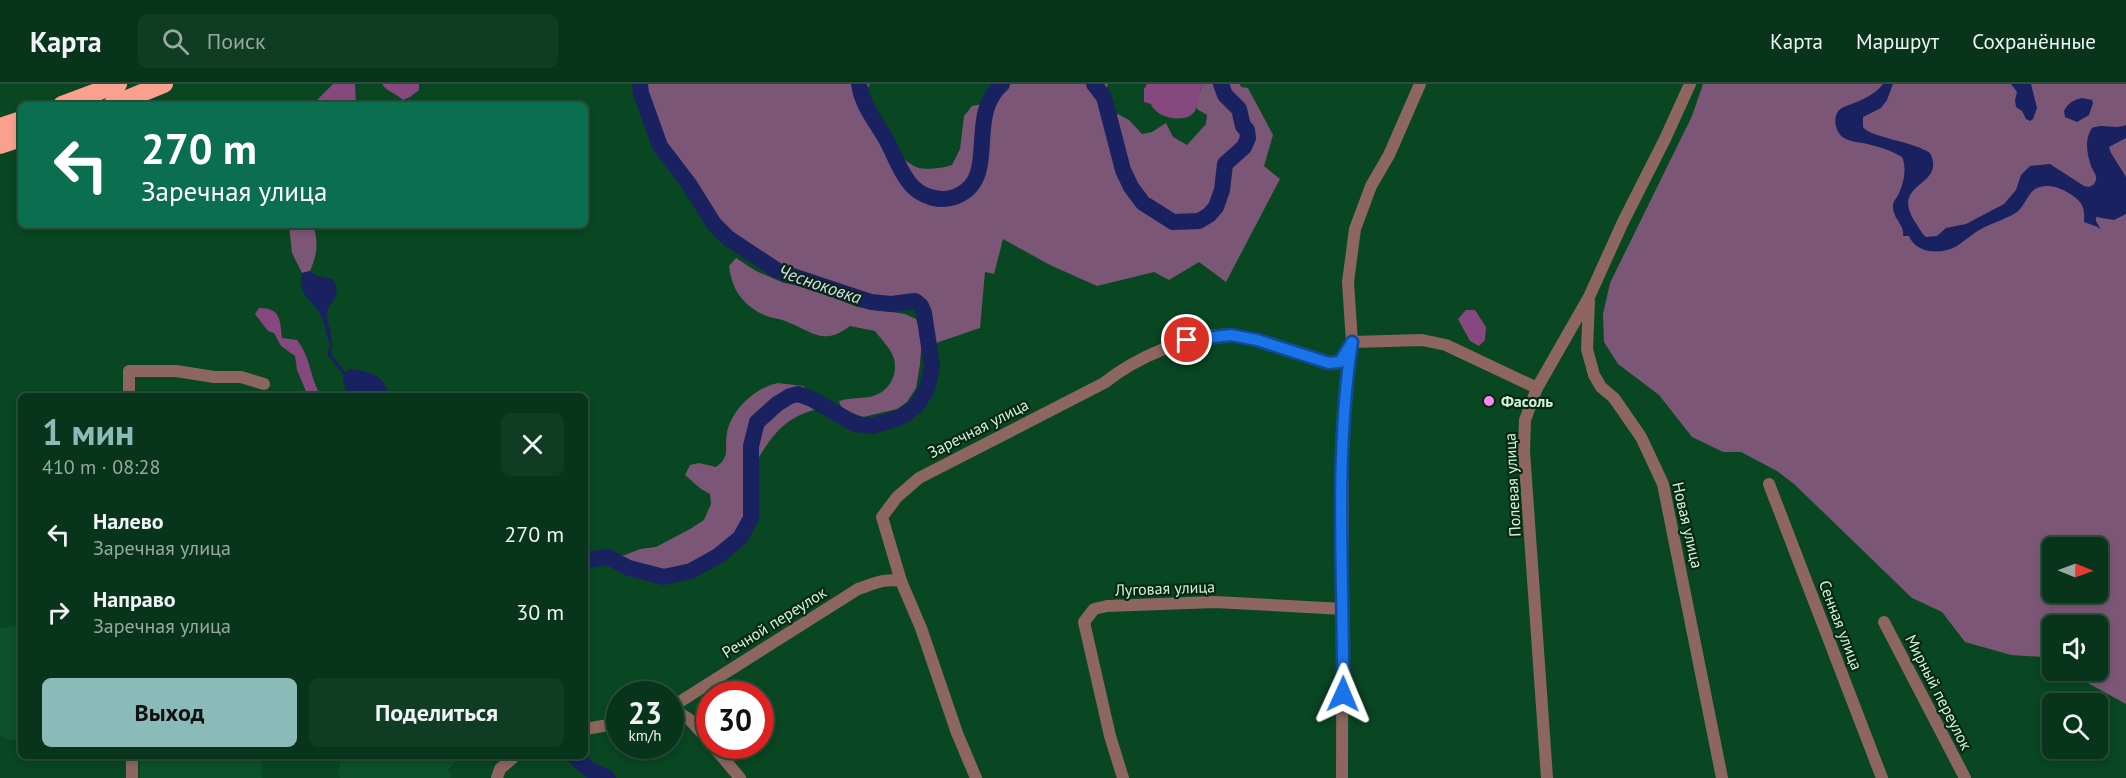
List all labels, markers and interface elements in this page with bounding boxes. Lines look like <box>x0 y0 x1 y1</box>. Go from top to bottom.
search box <box>138 14 558 68</box>
text: Карта <box>30 23 102 60</box>
icon: search <box>159 25 192 58</box>
text: Поиск <box>207 27 266 55</box>
text: Карта <box>1770 28 1823 55</box>
text: Маршрут <box>1856 28 1939 55</box>
text: Сохранённые <box>1972 28 2096 55</box>
text: 270 m <box>141 121 257 176</box>
icon: left <box>42 126 120 204</box>
text: Заречная улица <box>141 174 327 208</box>
water label: Чесноковка <box>775 259 865 309</box>
pin <box>1161 314 1212 365</box>
icon: arrive <box>1170 323 1203 356</box>
place label: Фасоль <box>1501 391 1553 411</box>
street label: Заречная улица <box>924 394 1032 462</box>
marker: Фасоль <box>1482 394 1496 408</box>
text: 1 мин <box>42 408 134 455</box>
button: close <box>501 413 564 476</box>
street label: Полевая улица <box>1499 433 1525 537</box>
text: 410 m · 08:28 <box>42 454 160 480</box>
street label: Новая улица <box>1668 480 1708 570</box>
text: Налево <box>93 507 164 535</box>
icon: left <box>42 518 75 551</box>
text: 270 m <box>504 520 564 548</box>
text: Заречная улица <box>93 535 231 561</box>
north arrow <box>2042 537 2108 603</box>
map controls <box>2042 537 2108 759</box>
street label: Луговая улица <box>1114 576 1215 600</box>
street label: Сенная улица <box>1815 577 1867 673</box>
street label: Речной переулок <box>718 582 830 662</box>
text: Направо <box>93 585 176 613</box>
icon: right <box>42 596 75 629</box>
text: 30 m <box>516 598 564 626</box>
text: Заречная улица <box>93 613 231 639</box>
button: sound <box>2042 615 2108 681</box>
street label: Мирный переулок <box>1901 631 1977 753</box>
position arrow <box>1311 662 1375 726</box>
button: Выход <box>42 678 297 747</box>
button: Поделиться <box>309 678 564 747</box>
speed limit sign: 30 <box>696 681 774 759</box>
text: 23 <box>628 693 662 732</box>
button: search <box>2042 693 2108 759</box>
text: km/h <box>629 726 661 745</box>

